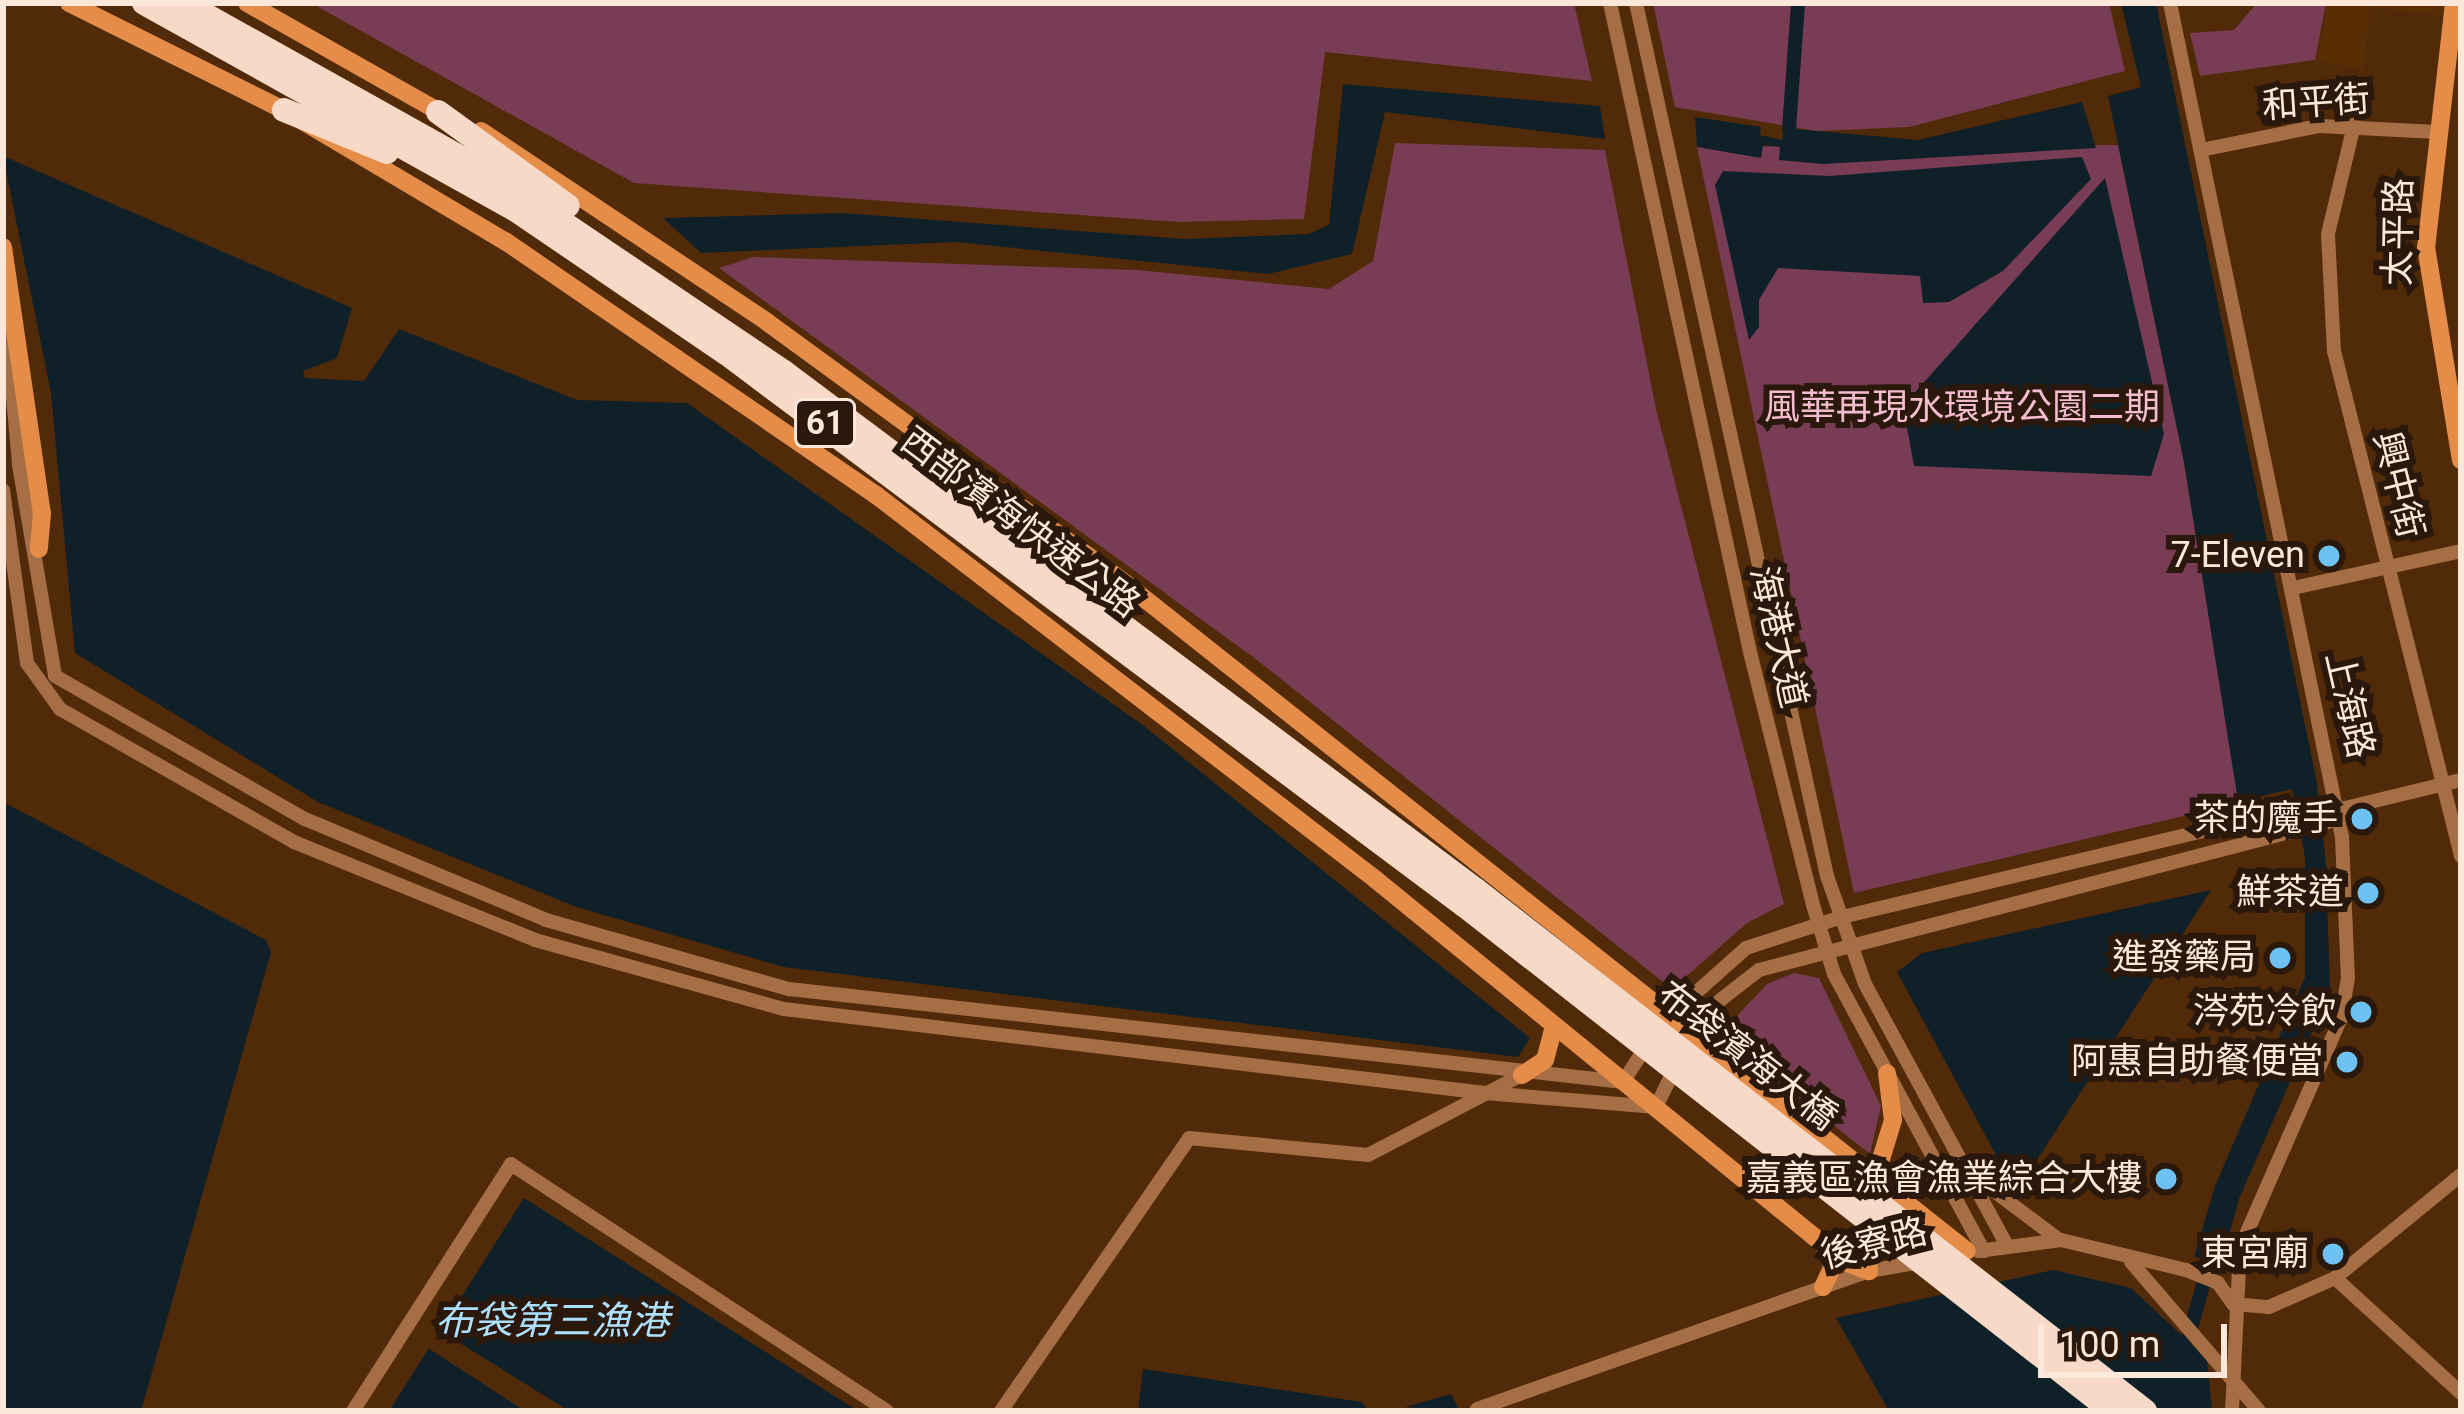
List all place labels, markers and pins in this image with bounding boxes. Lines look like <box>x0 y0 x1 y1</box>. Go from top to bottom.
place label: 7-Eleven <box>2171 534 2305 578</box>
marker: 7-Eleven <box>2316 543 2342 569</box>
place label: 茶的魔手 <box>2194 797 2338 841</box>
marker: 茶的魔手 <box>2349 806 2375 832</box>
place label: 鮮茶道 <box>2236 871 2344 915</box>
marker: 鮮茶道 <box>2355 880 2381 906</box>
place label: 進發藥局 <box>2112 936 2256 980</box>
marker: 進發藥局 <box>2267 945 2293 971</box>
place label: 涔苑冷飲 <box>2193 990 2337 1034</box>
marker: 涔苑冷飲 <box>2348 999 2374 1025</box>
place label: 阿惠自助餐便當 <box>2071 1040 2323 1084</box>
marker: 阿惠自助餐便當 <box>2334 1049 2360 1075</box>
place label: 嘉義區漁會漁業綜合大樓 <box>1746 1157 2142 1201</box>
marker: 嘉義區漁會漁業綜合大樓 <box>2153 1166 2179 1192</box>
place label: 東宮廟 <box>2201 1232 2309 1276</box>
marker: 東宮廟 <box>2320 1241 2346 1267</box>

